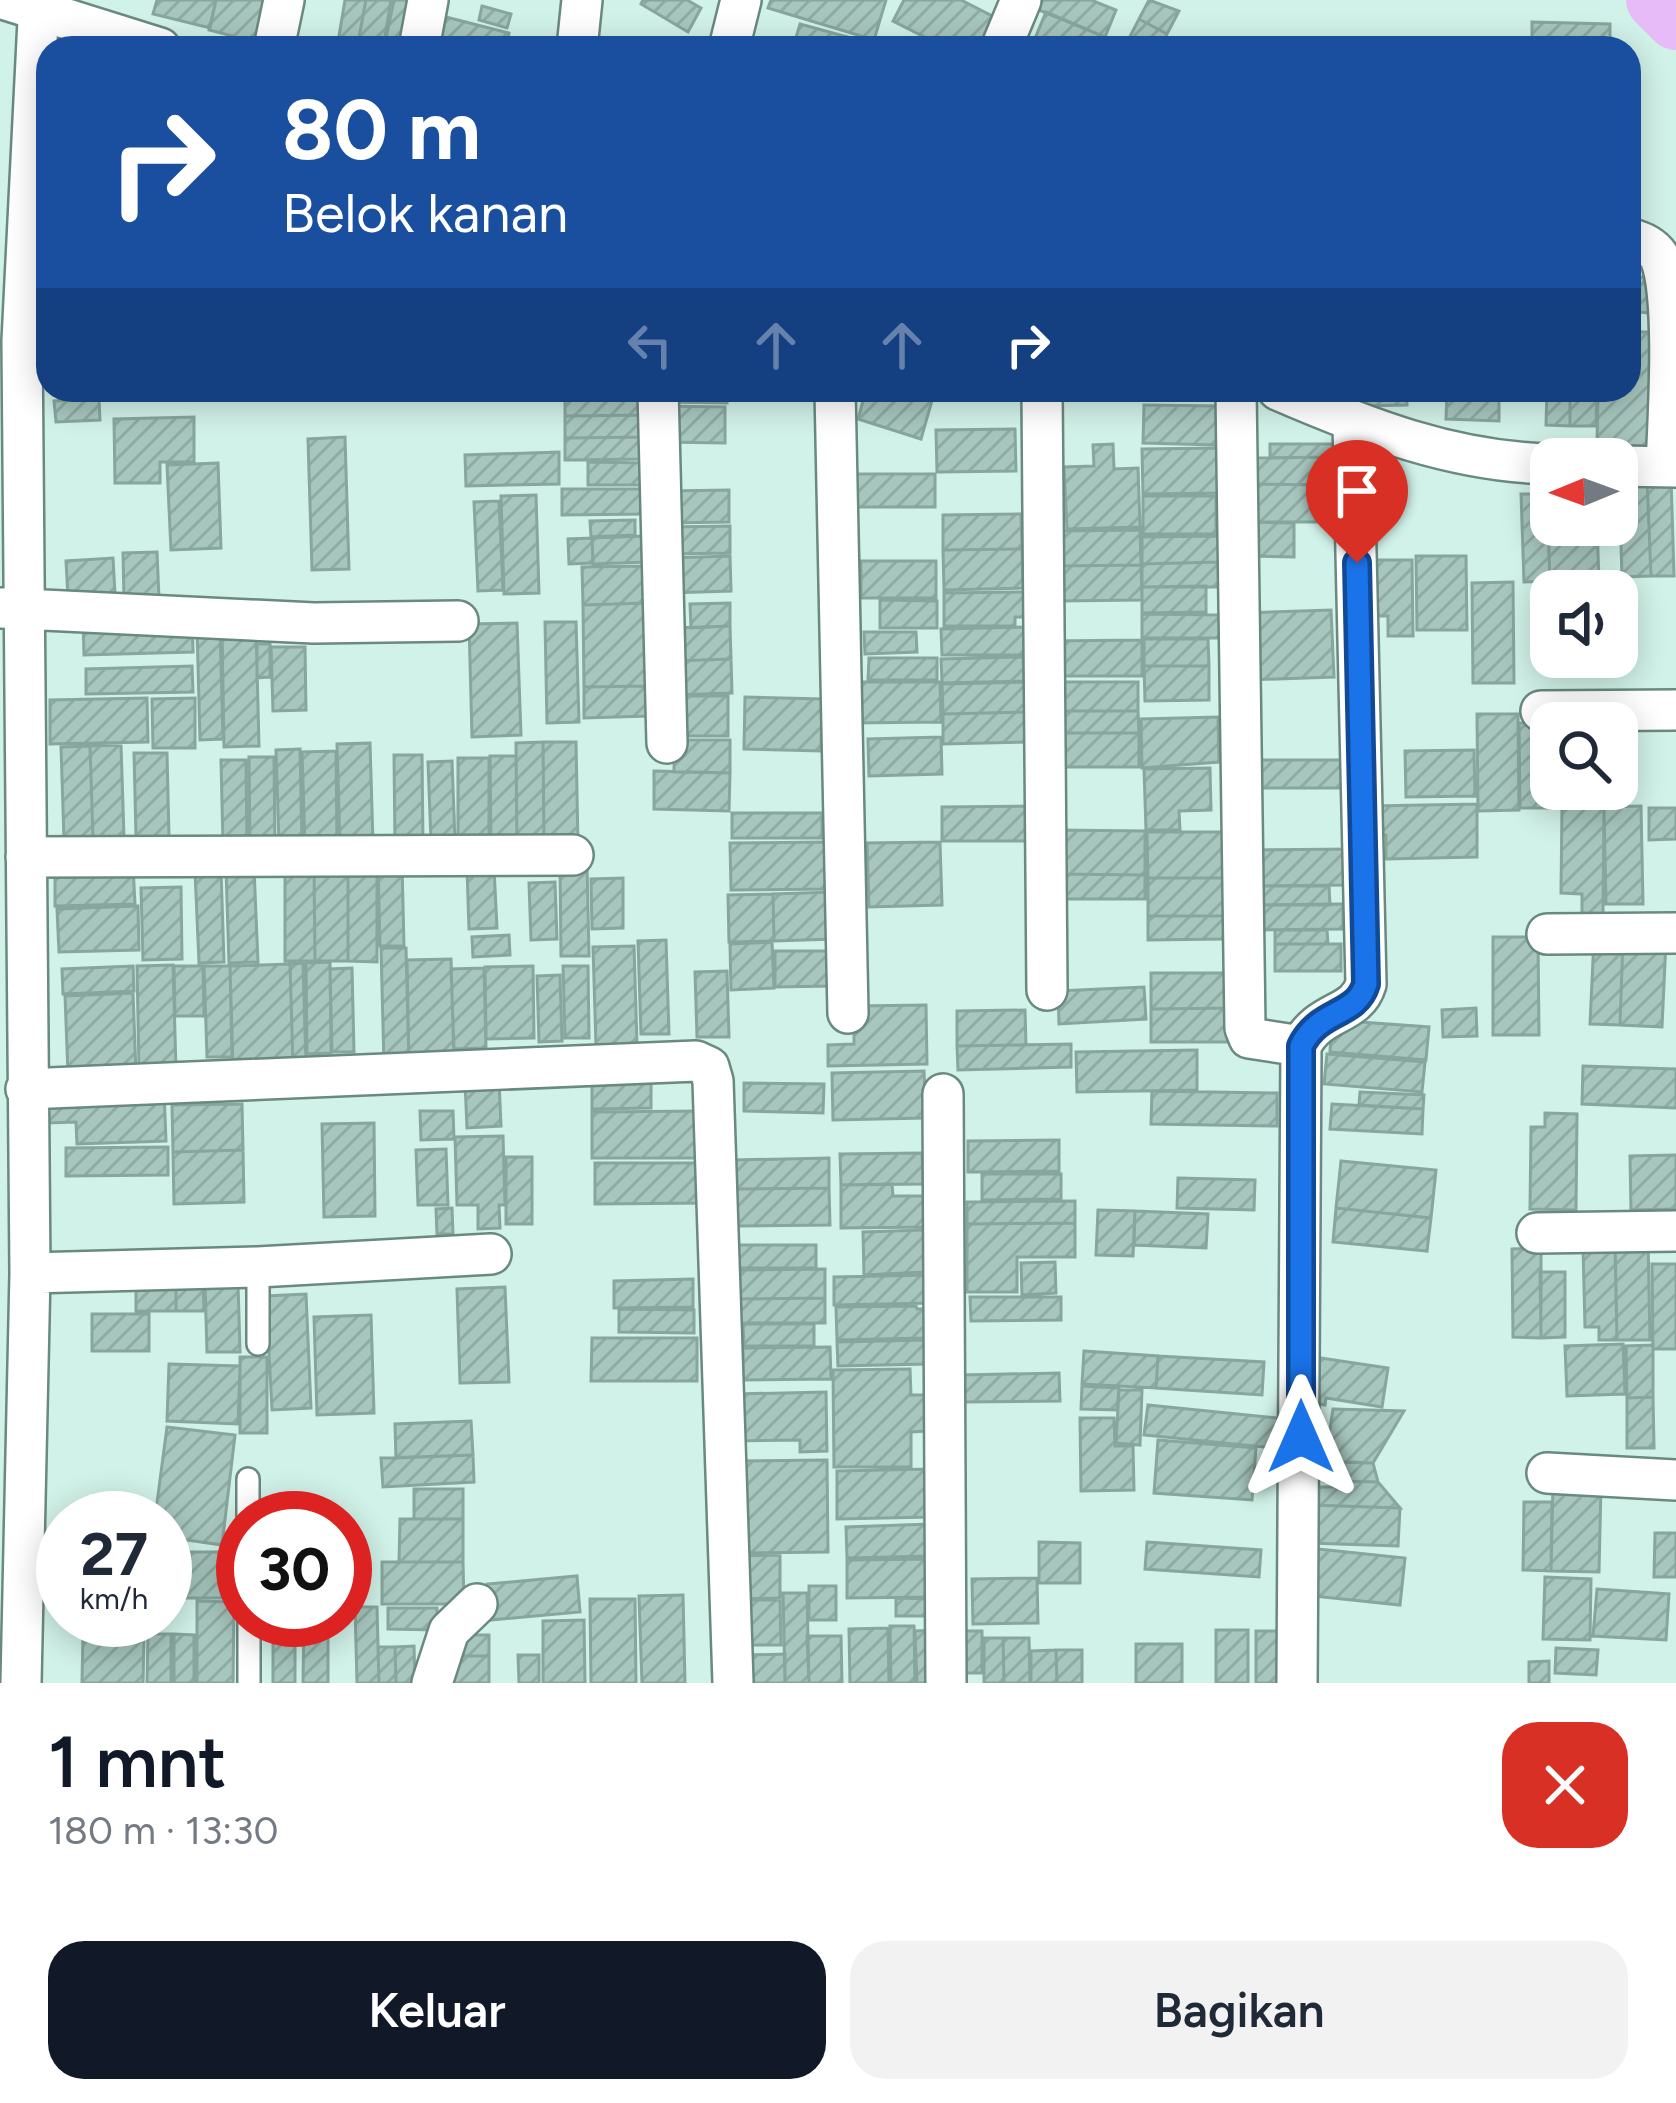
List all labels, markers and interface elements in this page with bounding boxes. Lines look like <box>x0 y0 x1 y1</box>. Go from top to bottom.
text: 80 m <box>282 79 481 180</box>
icon: right <box>84 84 240 240</box>
text: Belok kanan <box>282 181 568 246</box>
icon: left <box>617 312 683 378</box>
icon: ahead <box>743 312 809 378</box>
icon: ahead <box>869 312 935 378</box>
icon: right <box>995 312 1061 378</box>
north arrow <box>1530 438 1638 546</box>
map controls <box>1530 438 1638 810</box>
pin <box>1306 440 1408 563</box>
icon: arrive <box>1324 458 1390 524</box>
button: sound <box>1530 570 1638 678</box>
button: search <box>1530 702 1638 810</box>
position arrow <box>1238 1374 1364 1500</box>
speed limit sign: 30 <box>216 1491 372 1647</box>
text: 27 <box>80 1518 148 1590</box>
text: km/h <box>80 1580 148 1617</box>
text: 1 mnt <box>48 1719 227 1805</box>
button: close <box>1502 1722 1628 1848</box>
text: 180 m · 13:30 <box>48 1807 278 1854</box>
button: Keluar <box>48 1941 826 2079</box>
button: Bagikan <box>850 1941 1628 2079</box>

